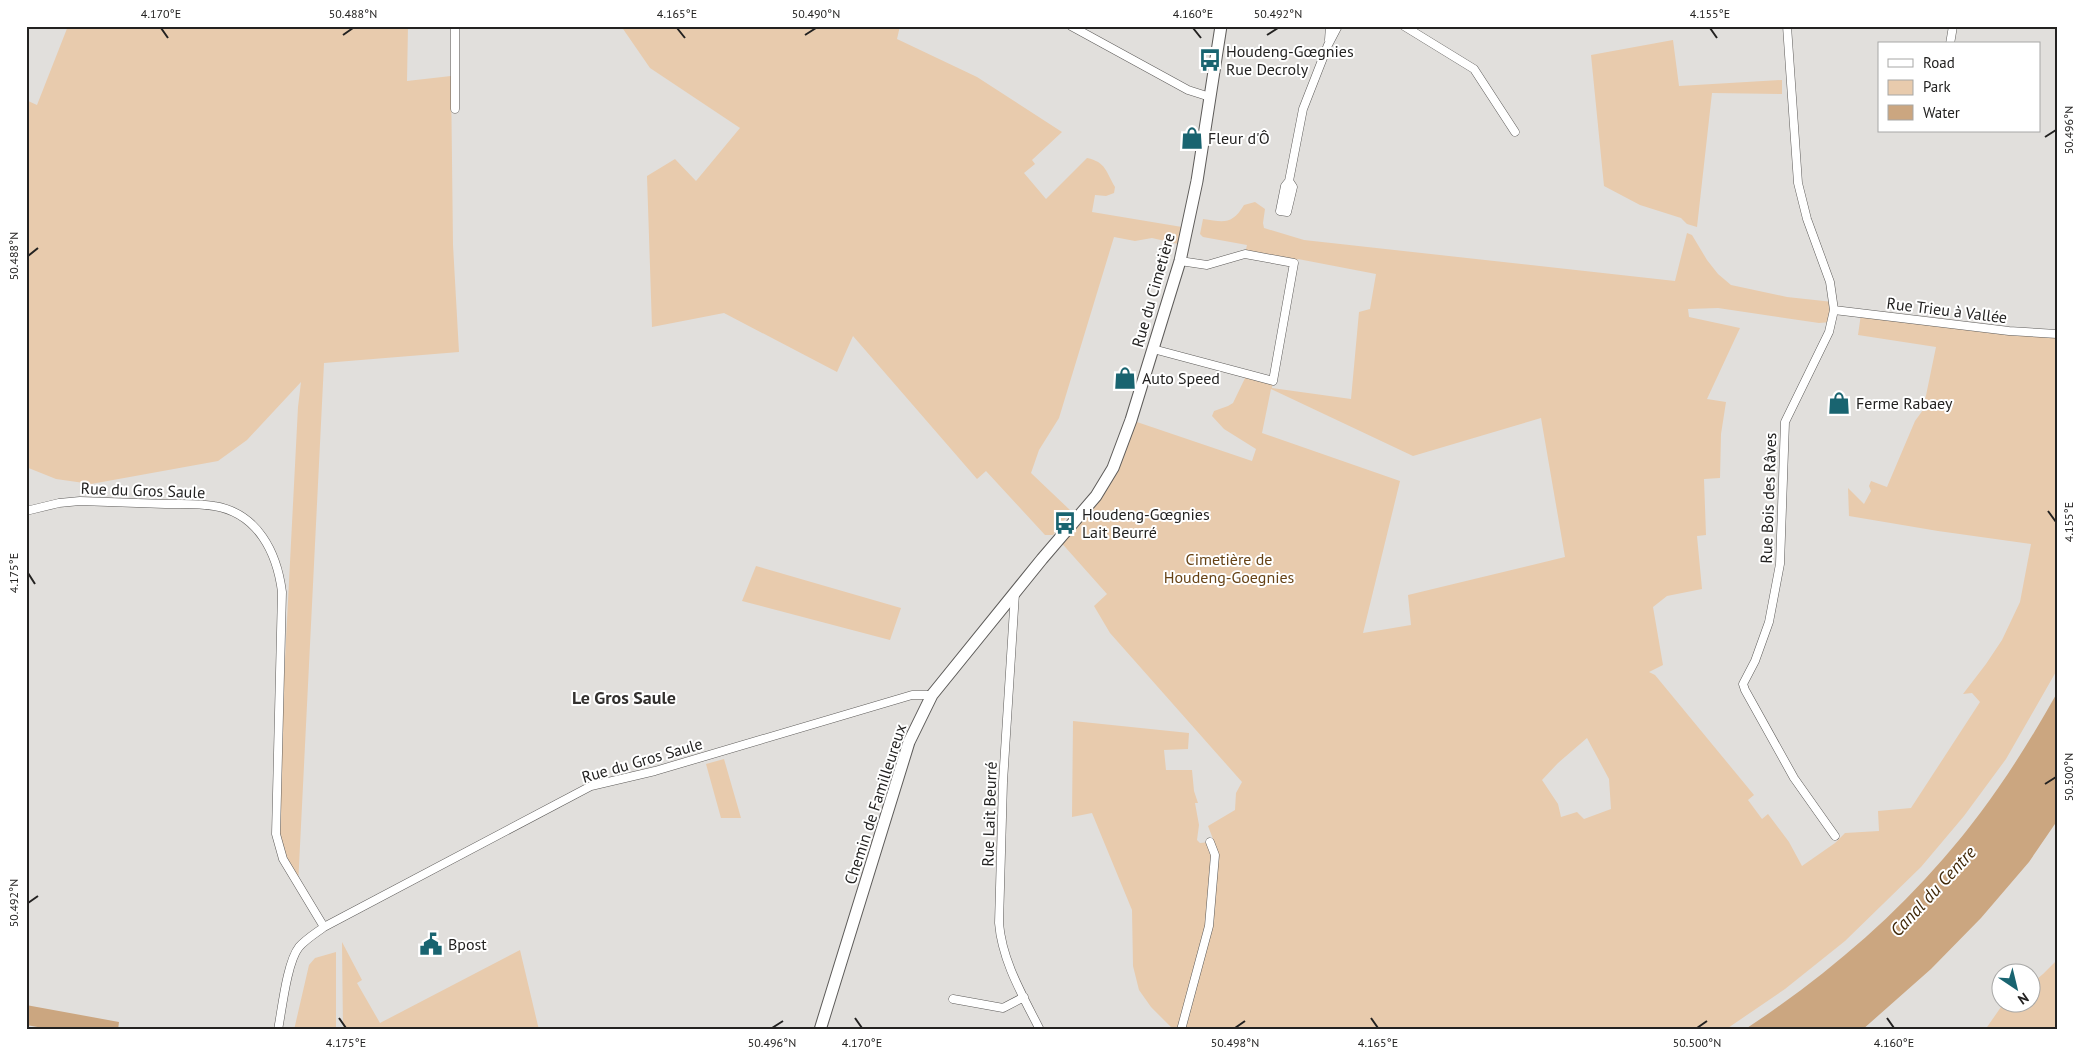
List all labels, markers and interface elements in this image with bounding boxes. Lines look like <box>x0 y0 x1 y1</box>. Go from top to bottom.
text: 4.170°E <box>141 6 181 21</box>
text: 50.488°N <box>329 6 377 21</box>
text: 4.165°E <box>657 6 697 21</box>
text: 50.490°N <box>792 6 840 21</box>
text: 4.160°E <box>1173 6 1213 21</box>
text: 50.492°N <box>1254 6 1302 21</box>
text: 4.155°E <box>1690 6 1730 21</box>
place label: Houdeng-Gœgnies Rue Decroly <box>1226 41 1354 79</box>
legend <box>1878 42 2040 132</box>
bus stop icon: Houdeng-Gœgnies Rue Decroly <box>1197 47 1223 73</box>
text: Road <box>1923 53 1955 72</box>
text: Park <box>1923 77 1951 96</box>
text: Water <box>1923 103 1960 122</box>
text: 50.496°N <box>2061 106 2076 154</box>
shop icon: Fleur d'Ô <box>1179 125 1205 151</box>
place label: Fleur d'Ô <box>1208 128 1270 148</box>
street label: Rue du Cimetière <box>1127 231 1179 349</box>
text: 50.488°N <box>6 232 21 280</box>
street label: Rue Trieu à Vallée <box>1886 293 2008 327</box>
shop icon: Auto Speed <box>1112 365 1138 391</box>
place label: Auto Speed <box>1142 368 1220 388</box>
shop icon: Ferme Rabaey <box>1826 390 1852 416</box>
place label: Ferme Rabaey <box>1856 393 1953 413</box>
street label: Rue Bois des Râves <box>1756 432 1780 564</box>
street label: Rue du Gros Saule <box>80 478 206 502</box>
text: 4.155°E <box>2061 502 2076 542</box>
place label: Houdeng-Gœgnies Lait Beurré <box>1082 504 1210 542</box>
bus stop icon: Houdeng-Gœgnies Lait Beurré <box>1052 510 1078 536</box>
park label: Cimetière de Houdeng-Goegnies <box>1164 549 1295 587</box>
text: 4.175°E <box>6 553 21 593</box>
district label: Le Gros Saule <box>572 686 676 709</box>
street label: Chemin de Familleureux <box>840 721 910 887</box>
street label: Rue du Gros Saule <box>579 733 705 787</box>
text: 50.500°N <box>2061 753 2076 801</box>
street label: Rue Lait Beurré <box>977 761 1001 867</box>
water label: Canal du Centre <box>1885 840 1981 941</box>
text: 50.492°N <box>6 879 21 927</box>
public building icon: Bpost <box>418 931 444 957</box>
place label: Bpost <box>448 934 487 954</box>
north arrow <box>1990 964 2040 1014</box>
text: N <box>2015 989 2032 1009</box>
text: 4.175°E <box>326 1035 366 1050</box>
text: 50.496°N <box>748 1035 796 1050</box>
text: 4.170°E <box>842 1035 882 1050</box>
text: 50.498°N <box>1211 1035 1259 1050</box>
text: 4.165°E <box>1358 1035 1398 1050</box>
text: 50.500°N <box>1673 1035 1721 1050</box>
text: 4.160°E <box>1874 1035 1914 1050</box>

